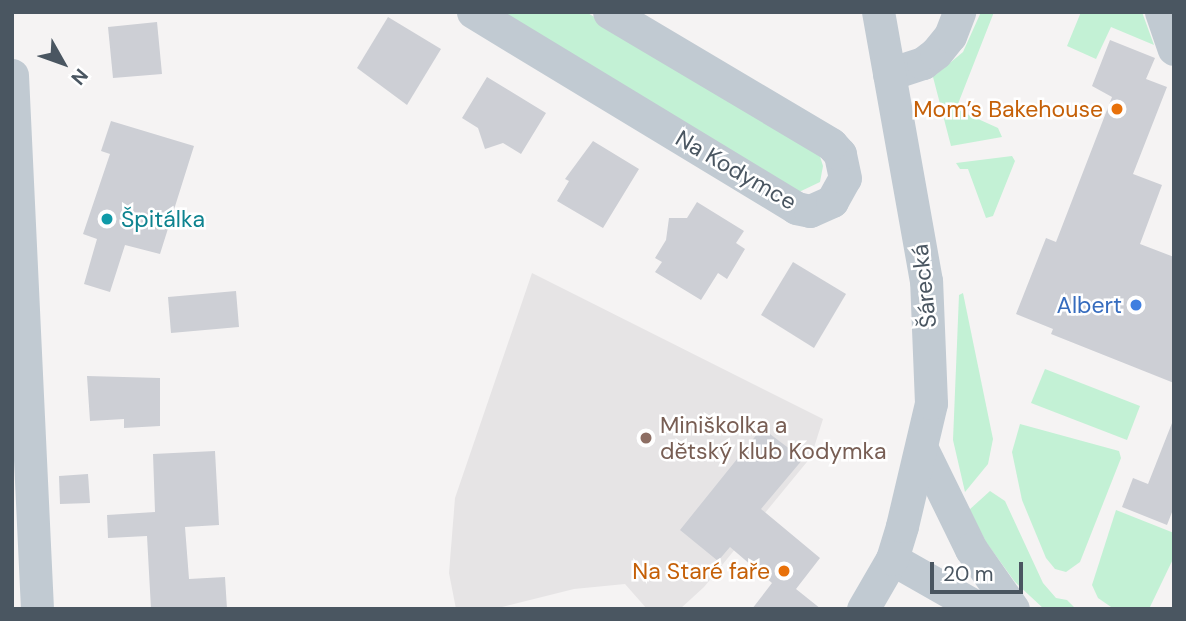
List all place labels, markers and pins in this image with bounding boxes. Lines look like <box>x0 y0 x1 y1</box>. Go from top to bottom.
place label: Mom’s Bakehouse <box>913 95 1103 123</box>
marker: Mom’s Bakehouse <box>1109 101 1125 117</box>
place label: Špitálka <box>121 205 205 233</box>
marker: Špitálka <box>99 211 115 227</box>
place label: Albert <box>1057 291 1122 319</box>
marker: Albert <box>1128 297 1144 313</box>
place label: Miniškolka a dětský klub Kodymka <box>660 411 887 465</box>
marker: Miniškolka a dětský klub Kodymka <box>638 430 654 446</box>
place label: Na Staré faře <box>632 557 770 585</box>
marker: Na Staré faře <box>776 563 792 579</box>

